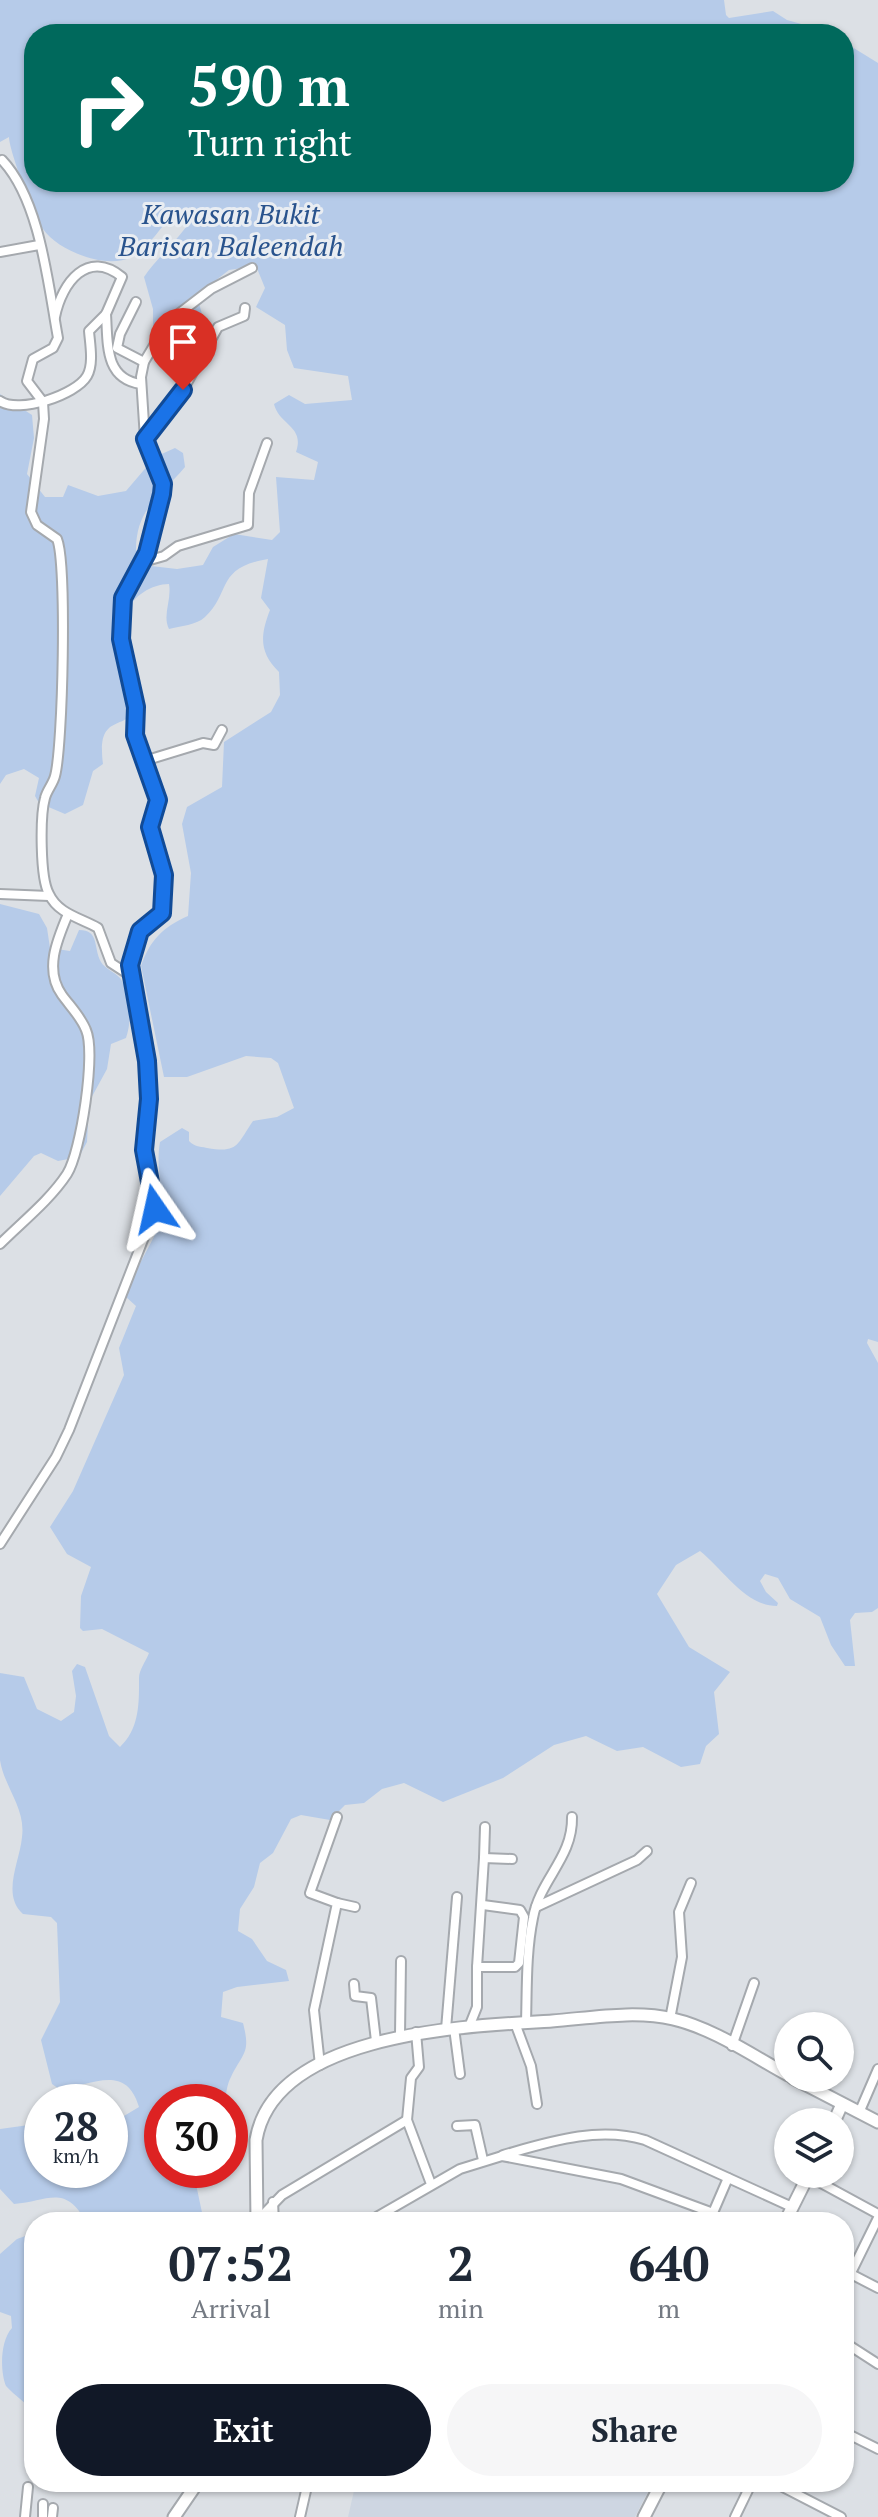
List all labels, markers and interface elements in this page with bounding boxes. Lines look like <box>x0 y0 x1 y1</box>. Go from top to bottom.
text: 590 m <box>188 48 350 122</box>
icon: right <box>56 56 160 160</box>
text: Turn right <box>188 119 352 166</box>
park label: Kawasan Bukit Barisan Baleendah <box>117 195 344 264</box>
pin <box>149 308 217 390</box>
icon: arrive <box>161 320 205 364</box>
position arrow <box>113 1167 197 1251</box>
map controls <box>774 2012 854 2188</box>
button: search <box>774 2012 854 2092</box>
speed limit sign: 30 <box>144 2084 248 2188</box>
text: 28 <box>53 2099 99 2152</box>
button: layers <box>774 2108 854 2188</box>
text: km/h <box>53 2142 99 2169</box>
text: 07:52 <box>168 2231 293 2295</box>
text: 2 <box>447 2231 474 2295</box>
text: 640 <box>628 2231 710 2295</box>
text: Arrival <box>191 2291 271 2325</box>
text: min <box>438 2291 484 2325</box>
text: m <box>658 2291 680 2325</box>
button: Exit <box>56 2384 431 2476</box>
button: Share <box>447 2384 822 2476</box>

